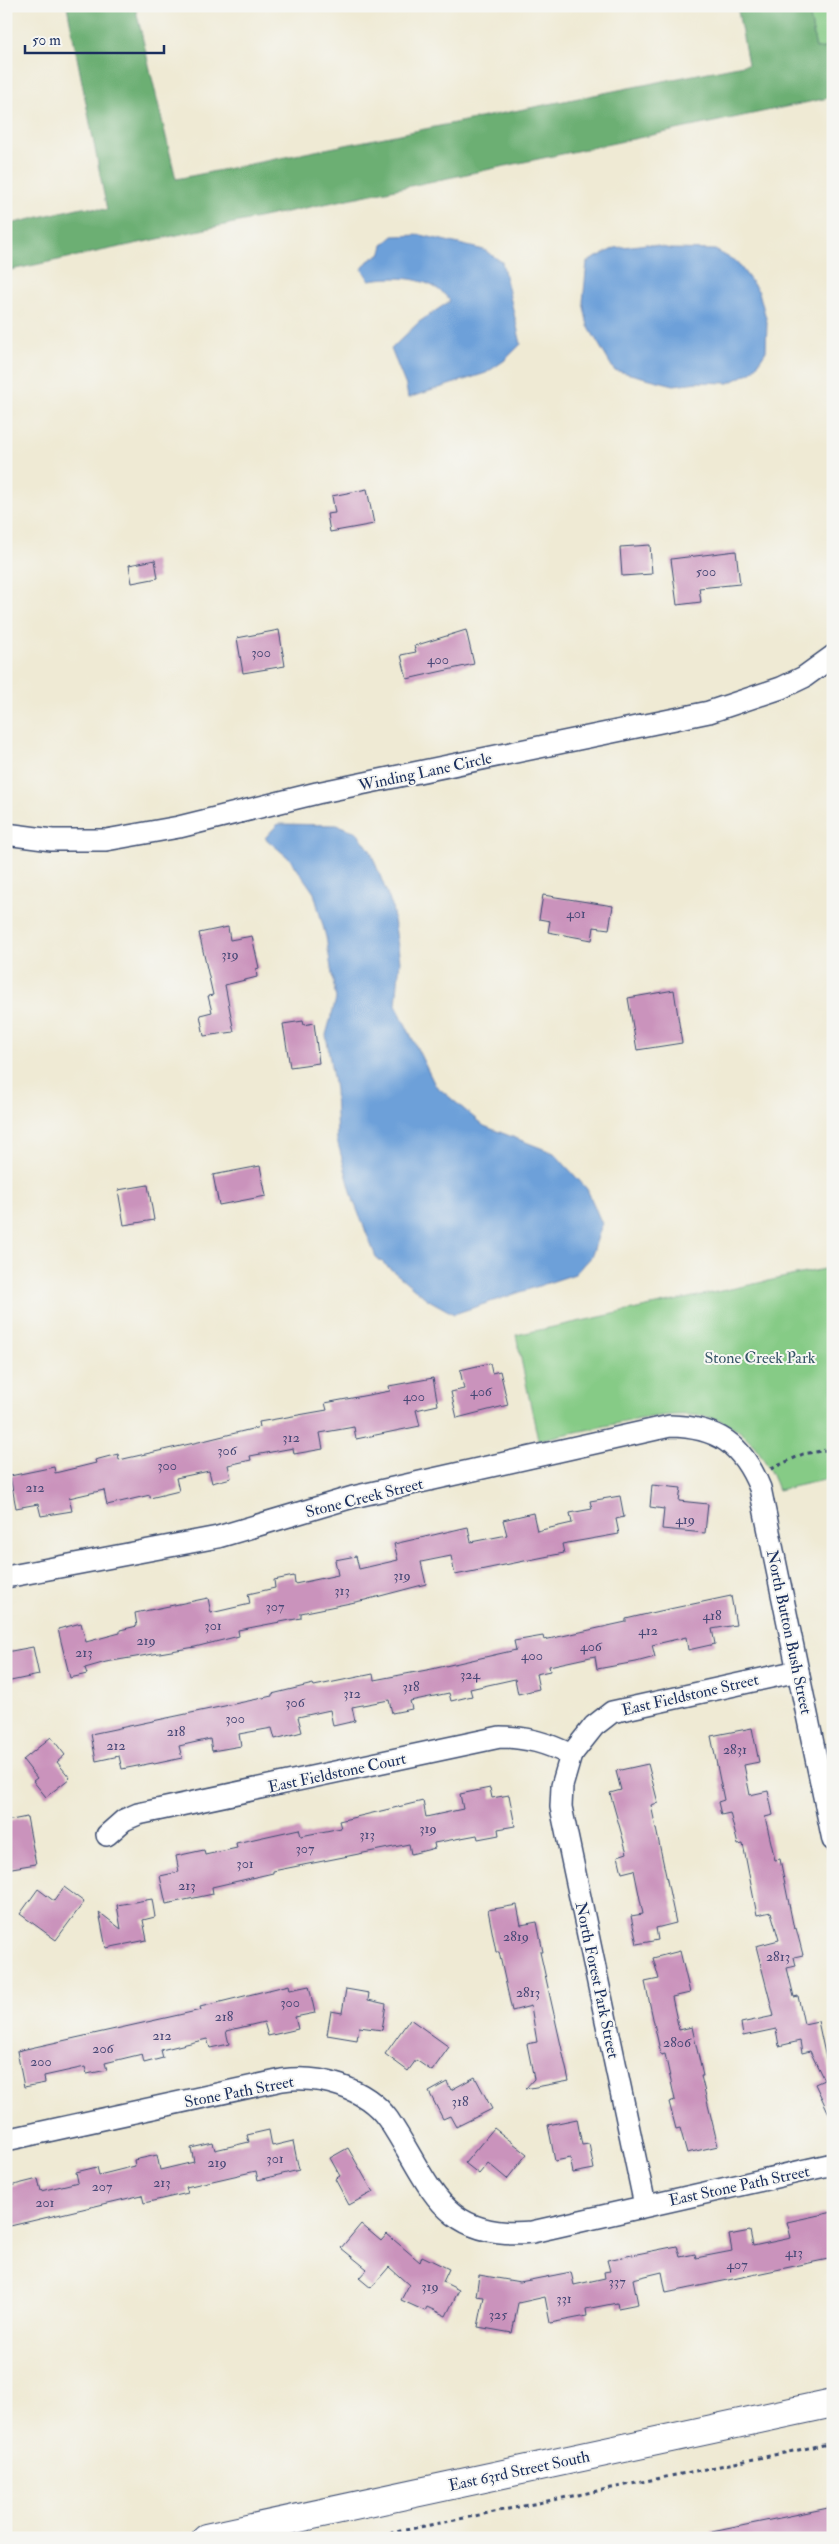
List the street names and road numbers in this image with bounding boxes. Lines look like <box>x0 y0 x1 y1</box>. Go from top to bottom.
street label: Winding Lane Circle <box>356 748 494 796</box>
street label: Stone Creek Street <box>303 1474 425 1522</box>
street label: North Button Bush Street <box>762 1548 816 1716</box>
street label: East Fieldstone Street <box>620 1669 761 1720</box>
street label: East Fieldstone Court <box>267 1749 408 1797</box>
street label: North Forest Park Street <box>571 1900 623 2060</box>
street label: Stone Path Street <box>183 2072 296 2112</box>
street label: East Stone Path Street <box>667 2161 811 2211</box>
street label: East 63rd Street South <box>447 2446 592 2496</box>

